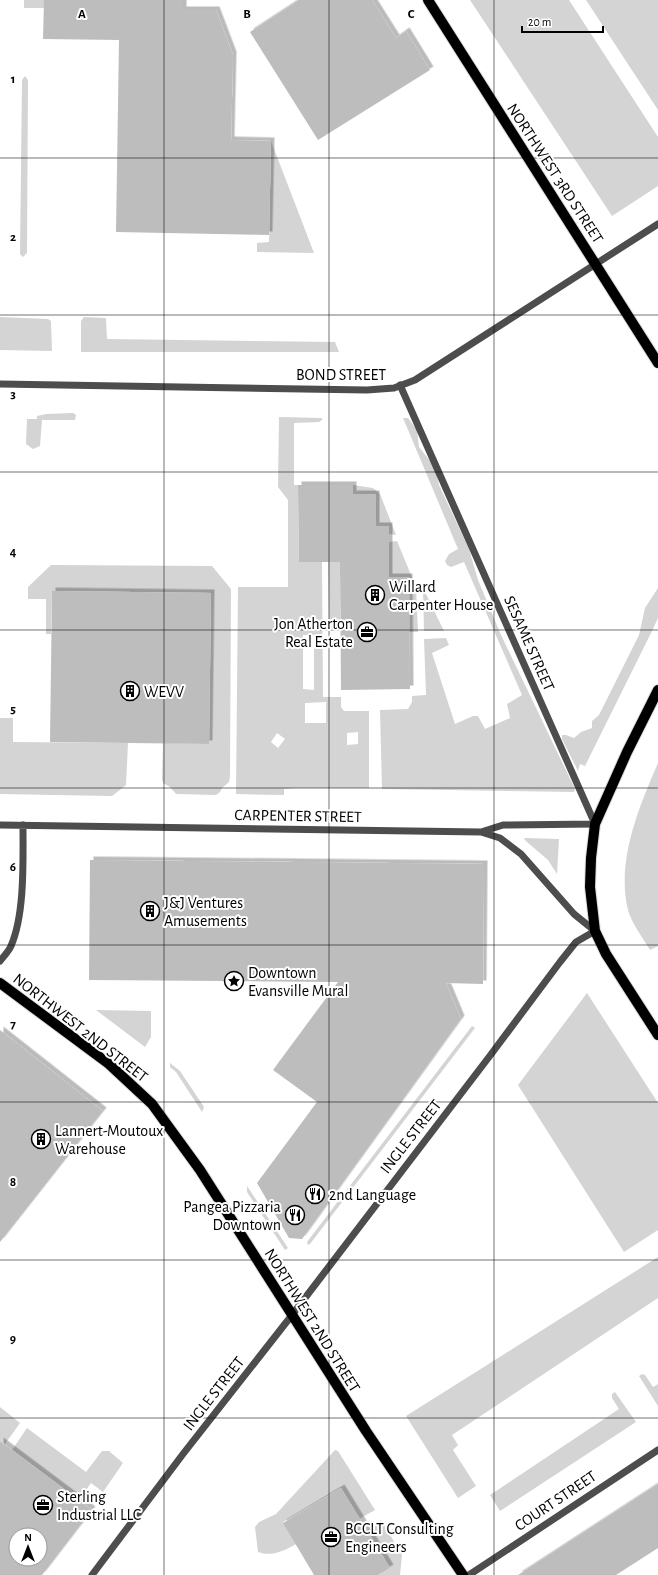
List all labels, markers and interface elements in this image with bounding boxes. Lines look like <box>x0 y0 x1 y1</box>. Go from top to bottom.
text: A <box>78 8 86 21</box>
text: B <box>243 8 251 21</box>
text: C <box>408 8 415 21</box>
scale bar <box>522 8 603 34</box>
text: 20 m <box>528 16 551 28</box>
text: 1 <box>11 73 15 86</box>
street label: NORTHWEST 3RD STREET <box>504 101 606 246</box>
text: 2 <box>10 231 16 244</box>
street label: BOND STREET <box>296 367 386 383</box>
text: 3 <box>10 388 16 401</box>
text: 4 <box>10 546 17 559</box>
place label: Willard Carpenter House <box>389 579 494 613</box>
building icon: Willard Carpenter House <box>364 584 386 606</box>
street label: SESAME STREET <box>501 593 557 694</box>
place label: Jon Atherton Real Estate <box>274 616 353 650</box>
office icon: Jon Atherton Real Estate <box>356 621 378 643</box>
building icon: WEVV <box>119 680 141 702</box>
place label: WEVV <box>144 684 184 700</box>
text: 5 <box>10 703 16 716</box>
street label: CARPENTER STREET <box>234 807 362 825</box>
text: 6 <box>10 861 16 874</box>
place label: J&J Ventures Amusements <box>164 895 247 929</box>
building icon: J&J Ventures Amusements <box>139 900 161 922</box>
place label: Downtown Evansville Mural <box>248 965 348 999</box>
street label: NORTHWEST 2ND STREET <box>10 970 151 1085</box>
place icon: Downtown Evansville Mural <box>223 970 245 992</box>
text: 7 <box>10 1018 16 1031</box>
street label: INGLE STREET <box>377 1097 445 1177</box>
place label: Lannert-Moutoux Warehouse <box>55 1123 163 1157</box>
building icon: Lannert-Moutoux Warehouse <box>30 1128 52 1150</box>
text: 8 <box>10 1176 16 1189</box>
restaurant icon: 2nd Language <box>304 1183 326 1205</box>
place label: 2nd Language <box>329 1187 416 1203</box>
place label: Pangea Pizzaria Downtown <box>183 1199 281 1233</box>
restaurant icon: Pangea Pizzaria Downtown <box>284 1204 306 1226</box>
street label: NORTHWEST 2ND STREET <box>261 1246 363 1395</box>
text: 9 <box>10 1333 16 1346</box>
street label: INGLE STREET <box>180 1354 248 1434</box>
street label: COURT STREET <box>512 1468 599 1534</box>
place label: Sterling Industrial LLC <box>57 1489 141 1523</box>
office icon: Sterling Industrial LLC <box>32 1494 54 1516</box>
place label: BCCLT Consulting Engineers <box>345 1521 454 1555</box>
office icon: BCCLT Consulting Engineers <box>320 1526 342 1548</box>
north arrow <box>8 1527 48 1567</box>
text: N <box>24 1532 32 1543</box>

